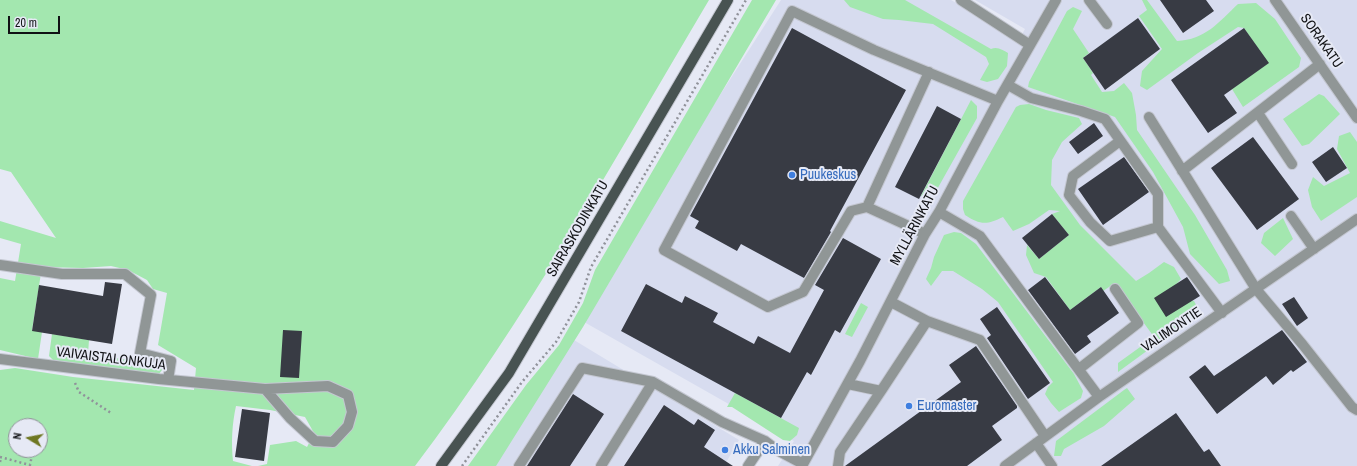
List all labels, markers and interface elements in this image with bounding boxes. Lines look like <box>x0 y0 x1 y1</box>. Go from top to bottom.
scale bar <box>10 8 62 34</box>
street label: SORAKATU <box>1296 11 1346 71</box>
text: 20 m <box>15 15 37 31</box>
place label: Puukeskus <box>800 167 856 183</box>
marker: Puukeskus <box>787 170 797 180</box>
street label: SAIRASKODINKATU <box>544 178 612 280</box>
street label: MYLLÄRINKATU <box>887 184 943 268</box>
street label: VALIMONTIE <box>1139 304 1205 356</box>
street label: VAIVAISTALONKUJA <box>55 344 167 374</box>
place label: Euromaster <box>917 398 976 414</box>
marker: Euromaster <box>904 401 914 411</box>
north arrow <box>8 418 48 458</box>
text: N <box>10 432 25 441</box>
place label: Akku Salminen <box>733 442 810 458</box>
marker: Akku Salminen <box>720 445 730 455</box>

